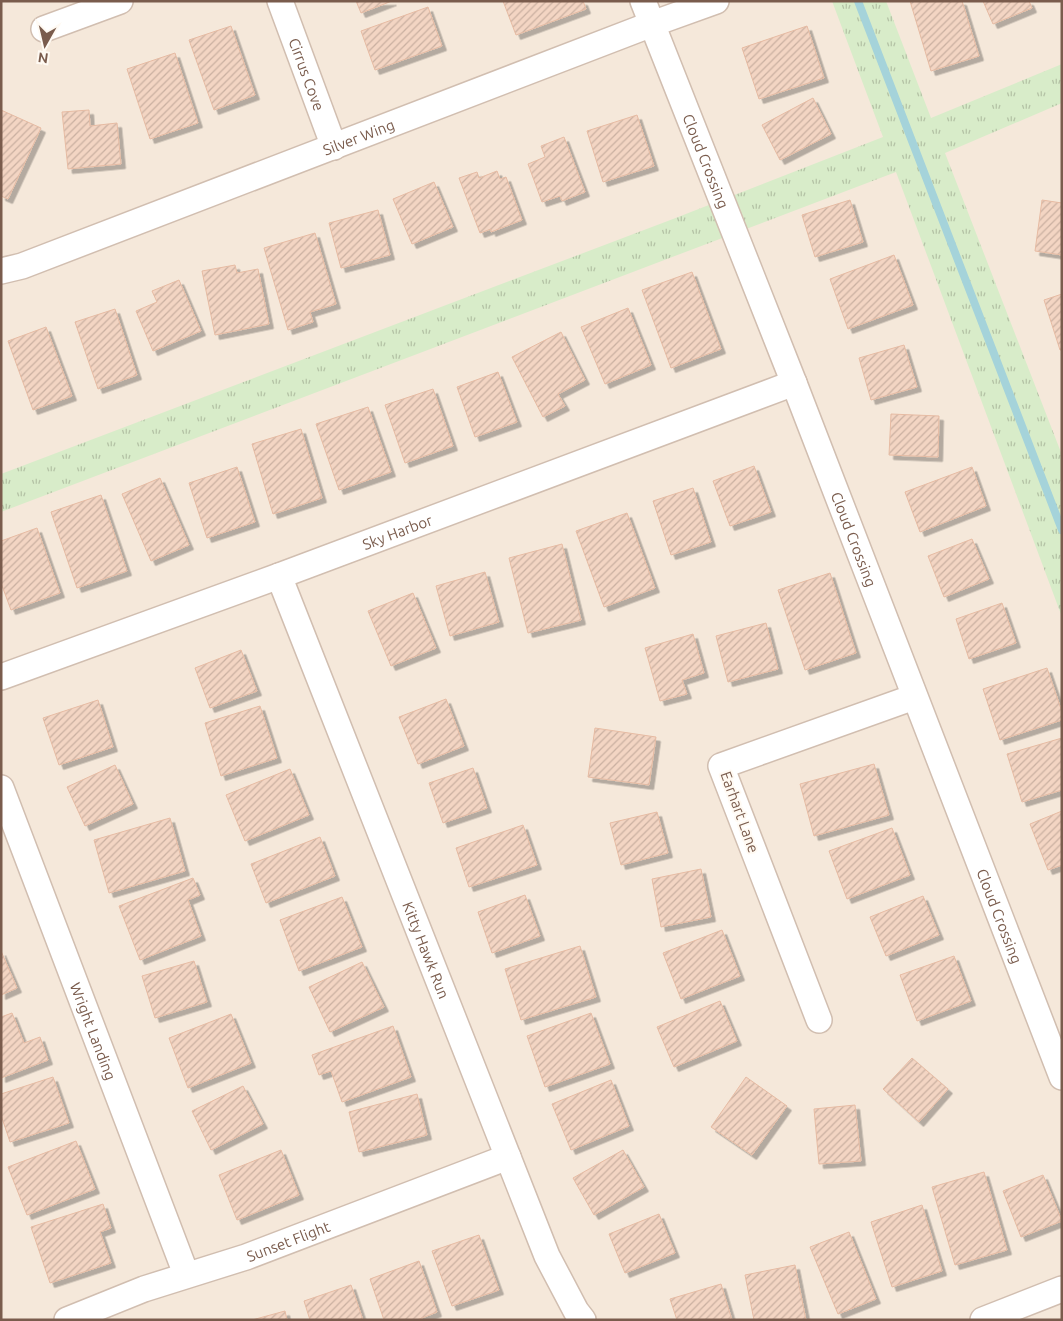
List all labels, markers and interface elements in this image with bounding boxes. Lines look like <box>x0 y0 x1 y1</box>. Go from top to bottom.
north arrow <box>20 20 70 70</box>
street label: Cirrus Cove <box>286 35 328 113</box>
text: N <box>37 49 49 67</box>
street label: Cloud Crossing <box>680 111 733 211</box>
street label: Silver Wing <box>320 115 397 158</box>
street label: Cloud Crossing <box>828 489 880 589</box>
street label: Sky Harbor <box>360 511 435 553</box>
street label: Earhart Lane <box>717 769 763 855</box>
street label: Cloud Crossing <box>974 866 1026 966</box>
street label: Kitty Hawk Run <box>400 899 453 1001</box>
street label: Wright Landing <box>67 980 120 1082</box>
street label: Sunset Flight <box>244 1217 332 1265</box>

